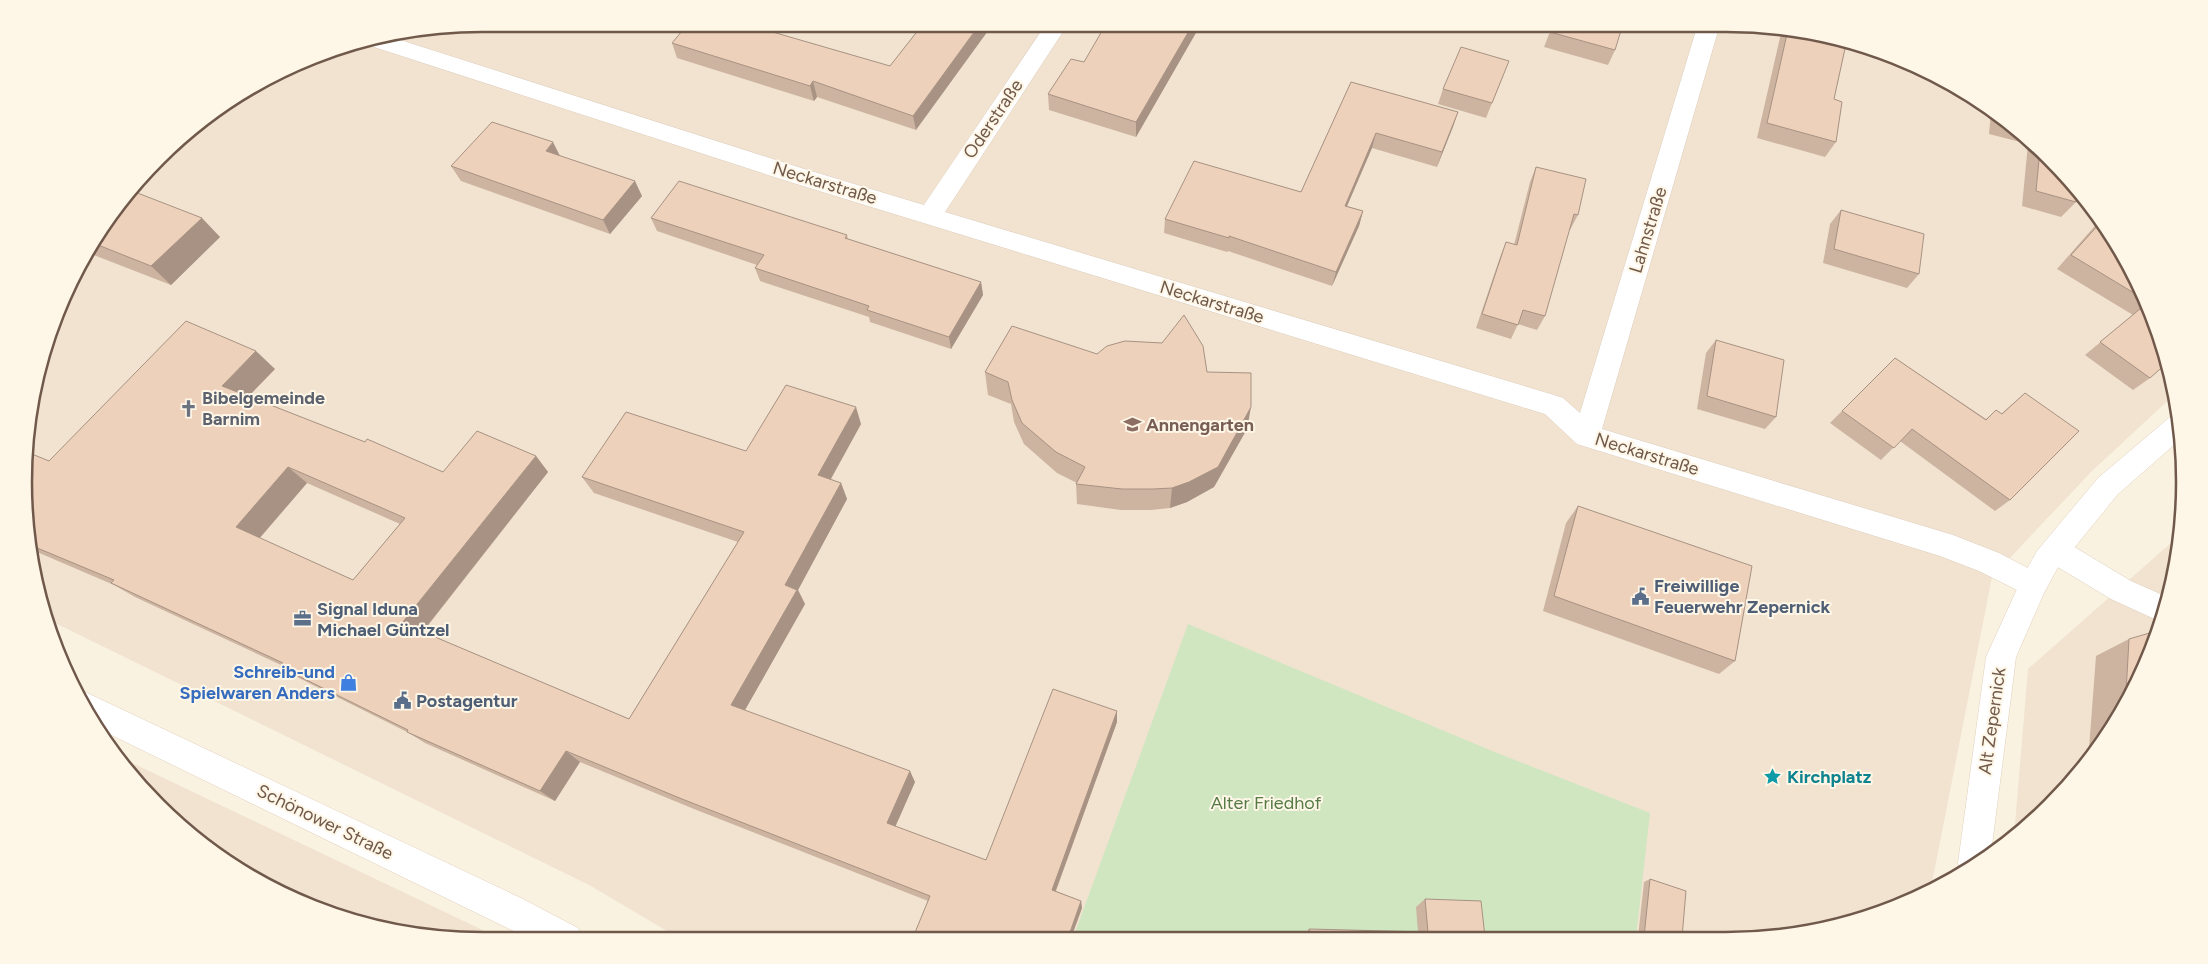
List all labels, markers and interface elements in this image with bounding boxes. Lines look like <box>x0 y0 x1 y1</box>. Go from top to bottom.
street label: Oderstraße <box>958 75 1028 163</box>
street label: Neckarstraße <box>770 157 880 209</box>
street label: Lahnstraße <box>1624 184 1672 276</box>
street label: Neckarstraße <box>1157 276 1267 328</box>
place label: Bibelgemeinde Barnim <box>202 387 325 430</box>
church icon: Bibelgemeinde Barnim <box>178 398 198 418</box>
place label: Annengarten <box>1146 414 1254 436</box>
school or university icon: Annengarten <box>1122 415 1142 435</box>
street label: Neckarstraße <box>1592 428 1702 480</box>
place label: Freiwillige Feuerwehr Zepernick <box>1654 575 1831 618</box>
public building icon: Freiwillige Feuerwehr Zepernick <box>1630 586 1650 606</box>
place label: Signal Iduna Michael Güntzel <box>317 598 450 641</box>
office icon: Signal Iduna Michael Güntzel <box>293 609 313 629</box>
place label: Schreib-und Spielwaren Anders <box>180 661 336 704</box>
street label: Alt Zepernick <box>1974 666 2010 776</box>
shop icon: Schreib-und Spielwaren Anders <box>339 672 359 692</box>
place label: Postagentur <box>416 690 518 712</box>
public building icon: Postagentur <box>392 691 412 711</box>
place label: Kirchplatz <box>1787 766 1872 788</box>
place icon: Kirchplatz <box>1763 767 1783 787</box>
street label: Schönower Straße <box>253 779 397 865</box>
park label: Alter Friedhof <box>1211 792 1322 814</box>

